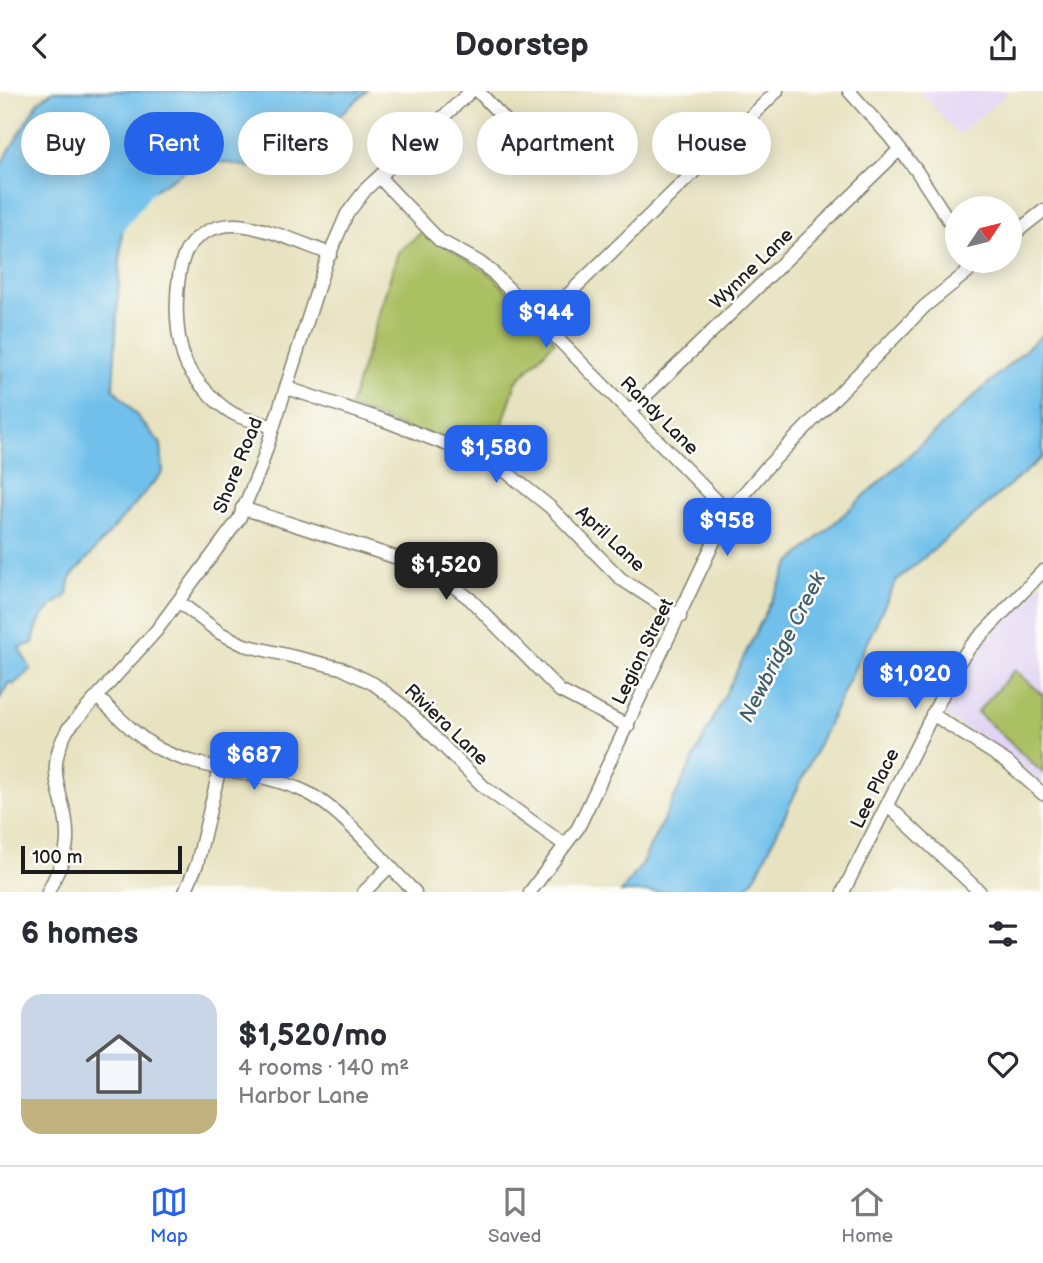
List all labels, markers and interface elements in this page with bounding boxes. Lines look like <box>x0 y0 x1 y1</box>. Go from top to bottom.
text: Doorstep <box>454 26 589 65</box>
icon: back <box>21 27 59 65</box>
icon: share <box>984 27 1022 65</box>
chip: Buy <box>21 112 110 175</box>
chip: Rent <box>124 112 224 175</box>
chip: Filters <box>238 112 353 175</box>
chip: New <box>367 112 463 175</box>
chip: Apartment <box>477 112 638 175</box>
chip: House <box>652 112 771 175</box>
north arrow <box>945 196 1022 273</box>
map controls <box>945 196 1022 273</box>
street label: Wynne Lane <box>706 224 798 314</box>
pin: $944 <box>505 291 587 350</box>
text: $944 <box>518 299 574 327</box>
street label: Randy Lane <box>615 372 703 460</box>
street label: Shore Road <box>209 414 268 517</box>
pin: $1,580 <box>439 425 553 485</box>
text: $1,580 <box>460 434 532 462</box>
pin: $958 <box>686 498 768 558</box>
street label: April Lane <box>571 501 649 577</box>
text: $958 <box>699 507 755 535</box>
pin: $1,520 <box>389 543 503 602</box>
text: $1,520 <box>411 551 481 579</box>
water label: Newbridge Creek <box>734 567 831 726</box>
street label: Legion Street <box>608 595 679 709</box>
pin: $1,020 <box>858 651 972 711</box>
text: $1,020 <box>879 660 951 688</box>
street label: Riviera Lane <box>399 679 493 771</box>
pin: $687 <box>213 733 295 792</box>
text: $687 <box>226 741 282 769</box>
street label: Lee Place <box>846 745 905 832</box>
scale bar <box>21 843 182 875</box>
text: 100 m <box>32 846 83 869</box>
icon: filters <box>984 915 1022 953</box>
text: 6 homes <box>21 916 138 952</box>
text: $1,520/mo <box>238 1018 387 1054</box>
icon: home <box>77 1022 161 1106</box>
icon: heart <box>984 1045 1022 1083</box>
text: 4 rooms · 140 m² <box>238 1054 409 1082</box>
text: Harbor Lane <box>238 1082 369 1110</box>
tab: Map <box>150 1183 188 1248</box>
tab: Saved <box>488 1183 541 1248</box>
tab: Home <box>841 1183 893 1248</box>

